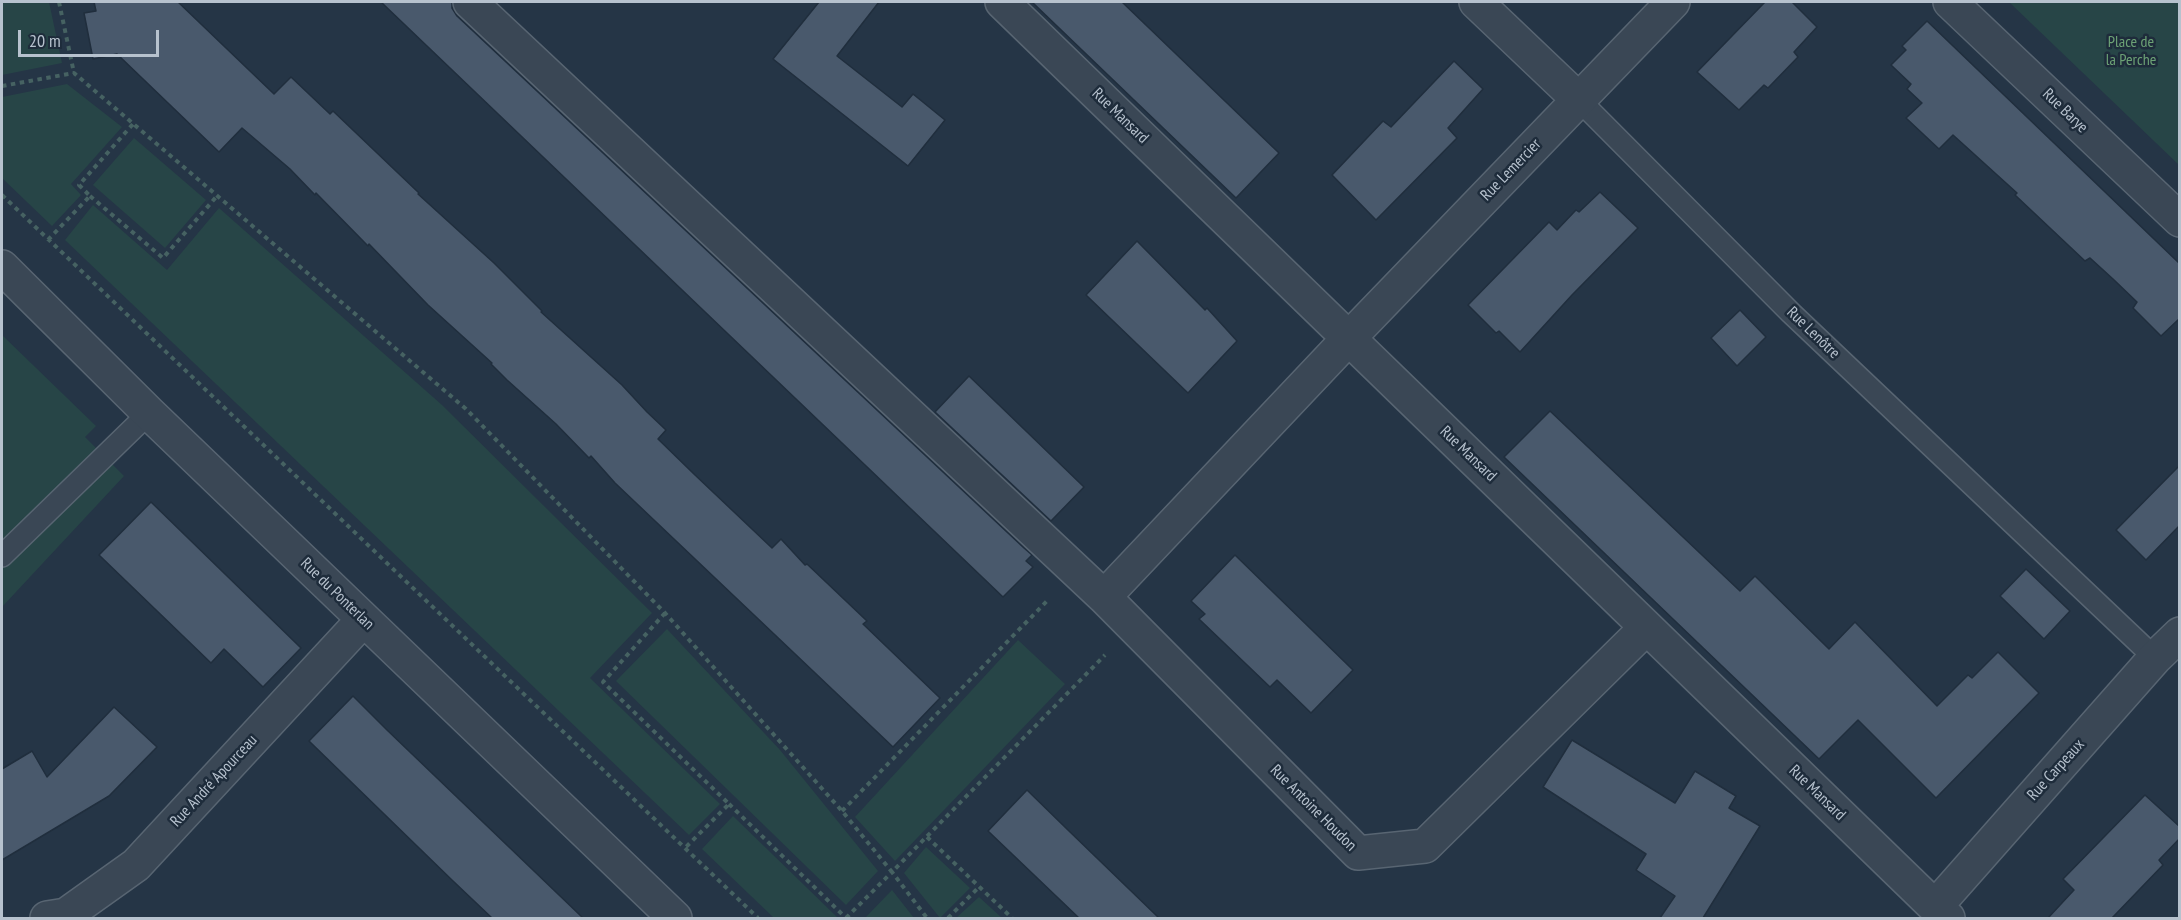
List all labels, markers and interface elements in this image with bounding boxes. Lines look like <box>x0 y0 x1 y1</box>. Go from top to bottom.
scale bar <box>21 18 162 56</box>
text: 20 m <box>29 29 61 52</box>
park label: Place de la Perche <box>2106 32 2156 70</box>
street label: Rue Mansard <box>1088 84 1152 148</box>
street label: Rue Barye <box>2038 85 2092 137</box>
street label: Rue Lemercier <box>1477 135 1545 205</box>
street label: Rue Lenôtre <box>1782 303 1844 363</box>
street label: Rue Mansard <box>1436 422 1500 486</box>
street label: Rue du Ponterlan <box>296 554 378 634</box>
street label: Rue André Apourceau <box>167 731 261 831</box>
street label: Rue Carpeaux <box>2023 735 2089 805</box>
street label: Rue Antoine Houdon <box>1266 761 1360 855</box>
street label: Rue Mansard <box>1785 761 1849 825</box>

